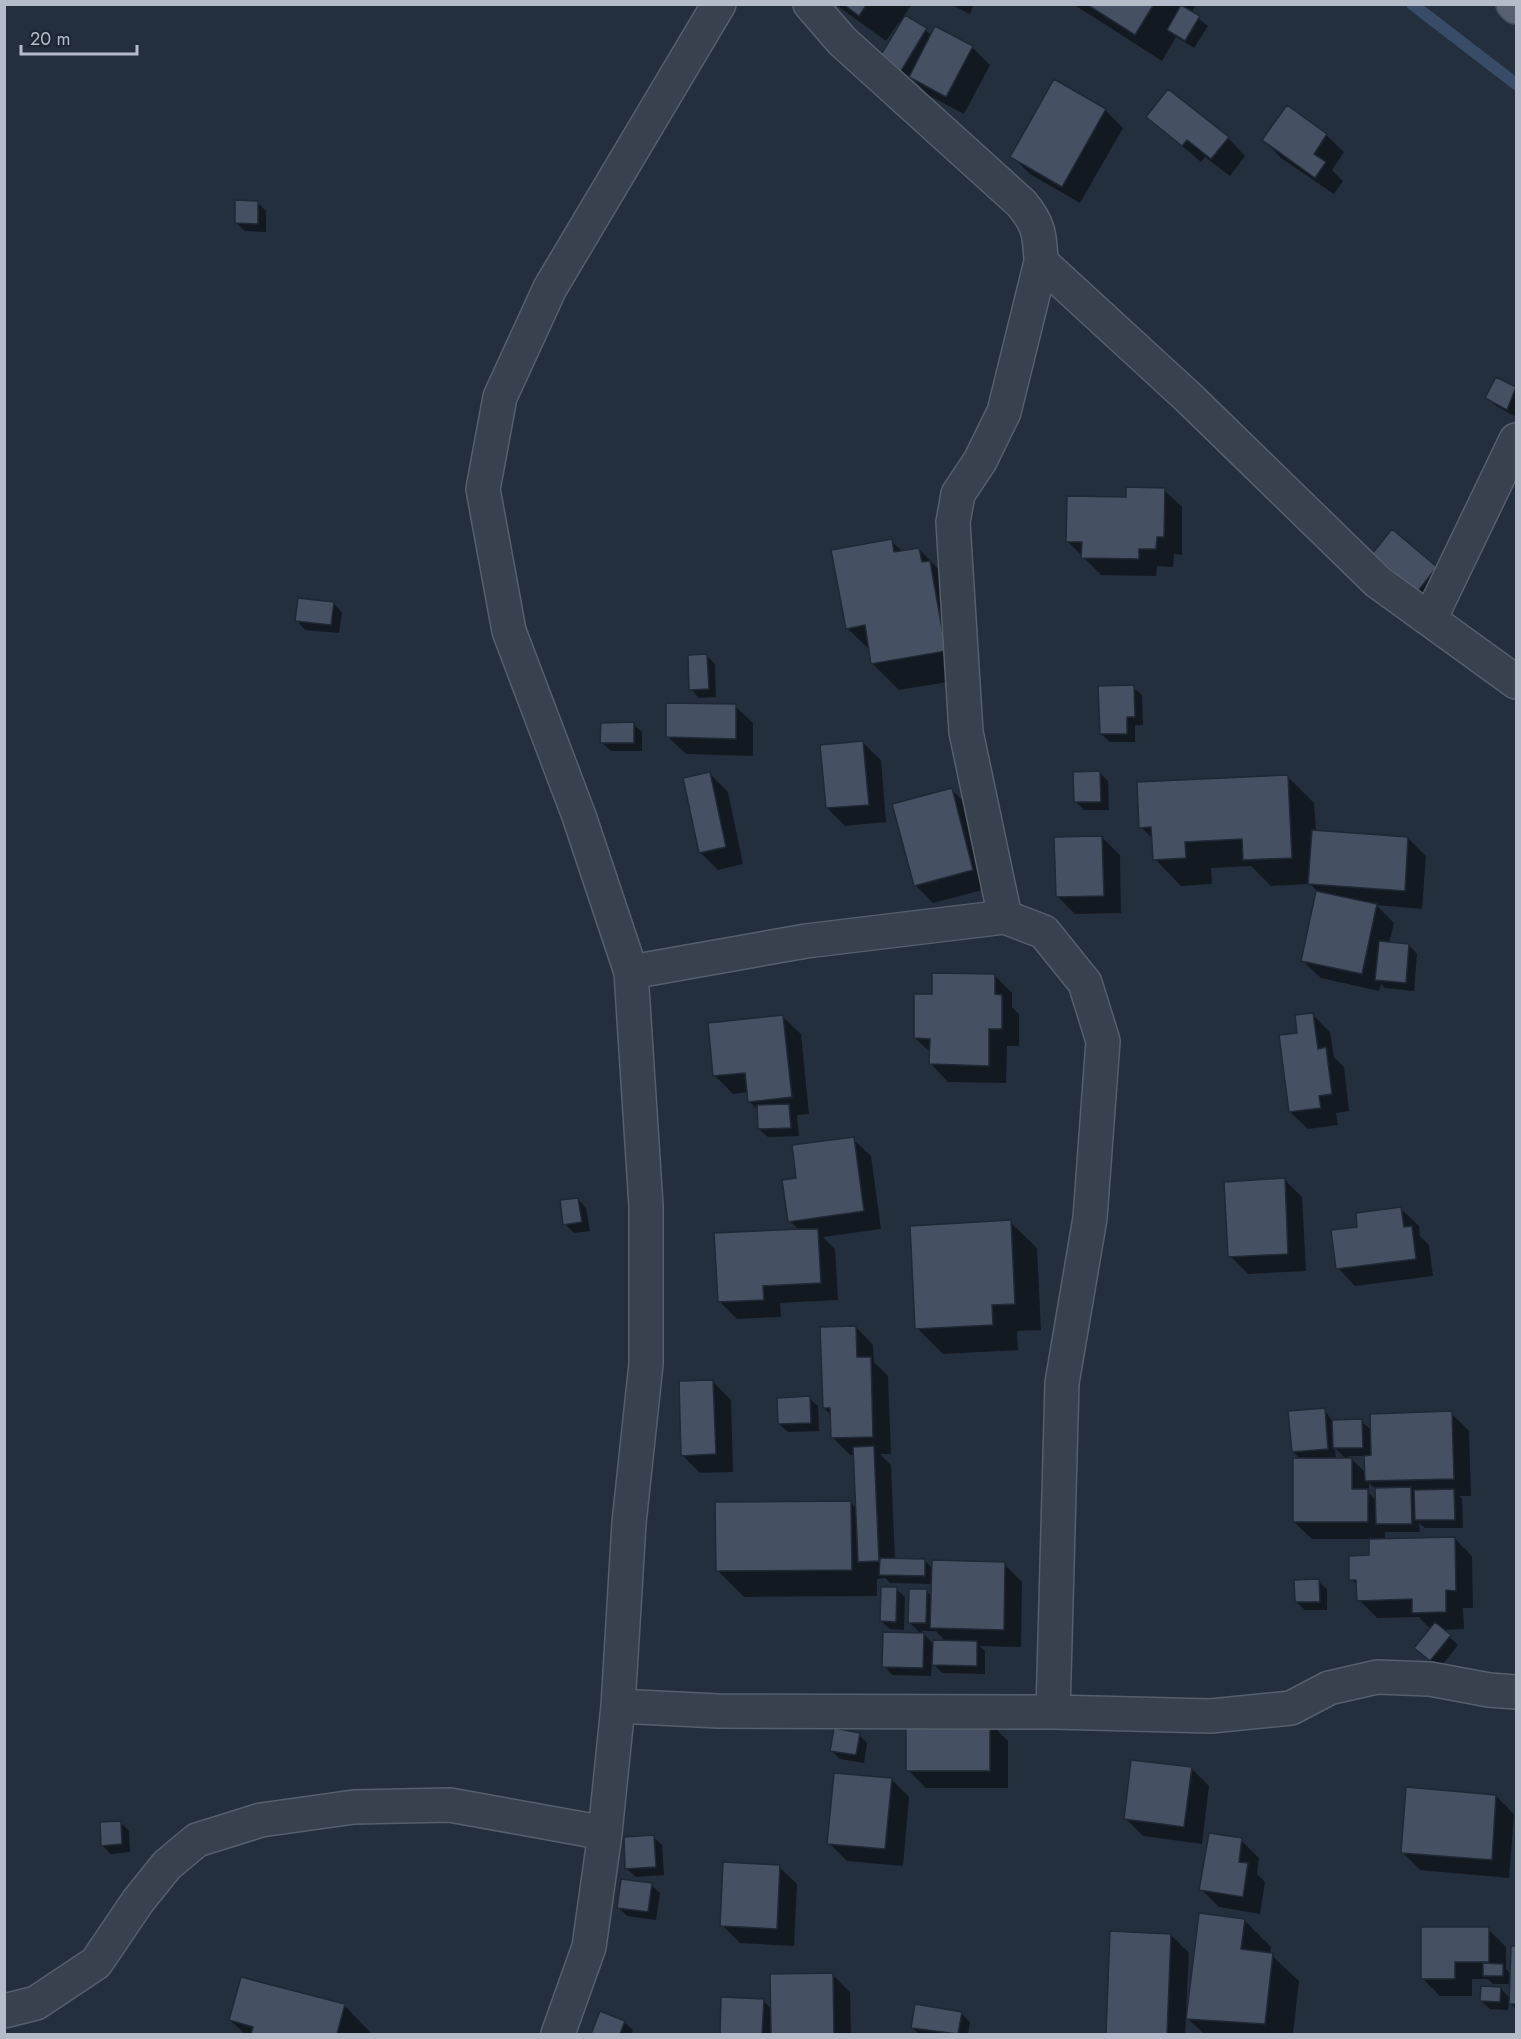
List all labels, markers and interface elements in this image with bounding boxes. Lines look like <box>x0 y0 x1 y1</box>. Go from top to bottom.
scale bar <box>21 18 136 56</box>
text: 20 m <box>30 26 70 52</box>

